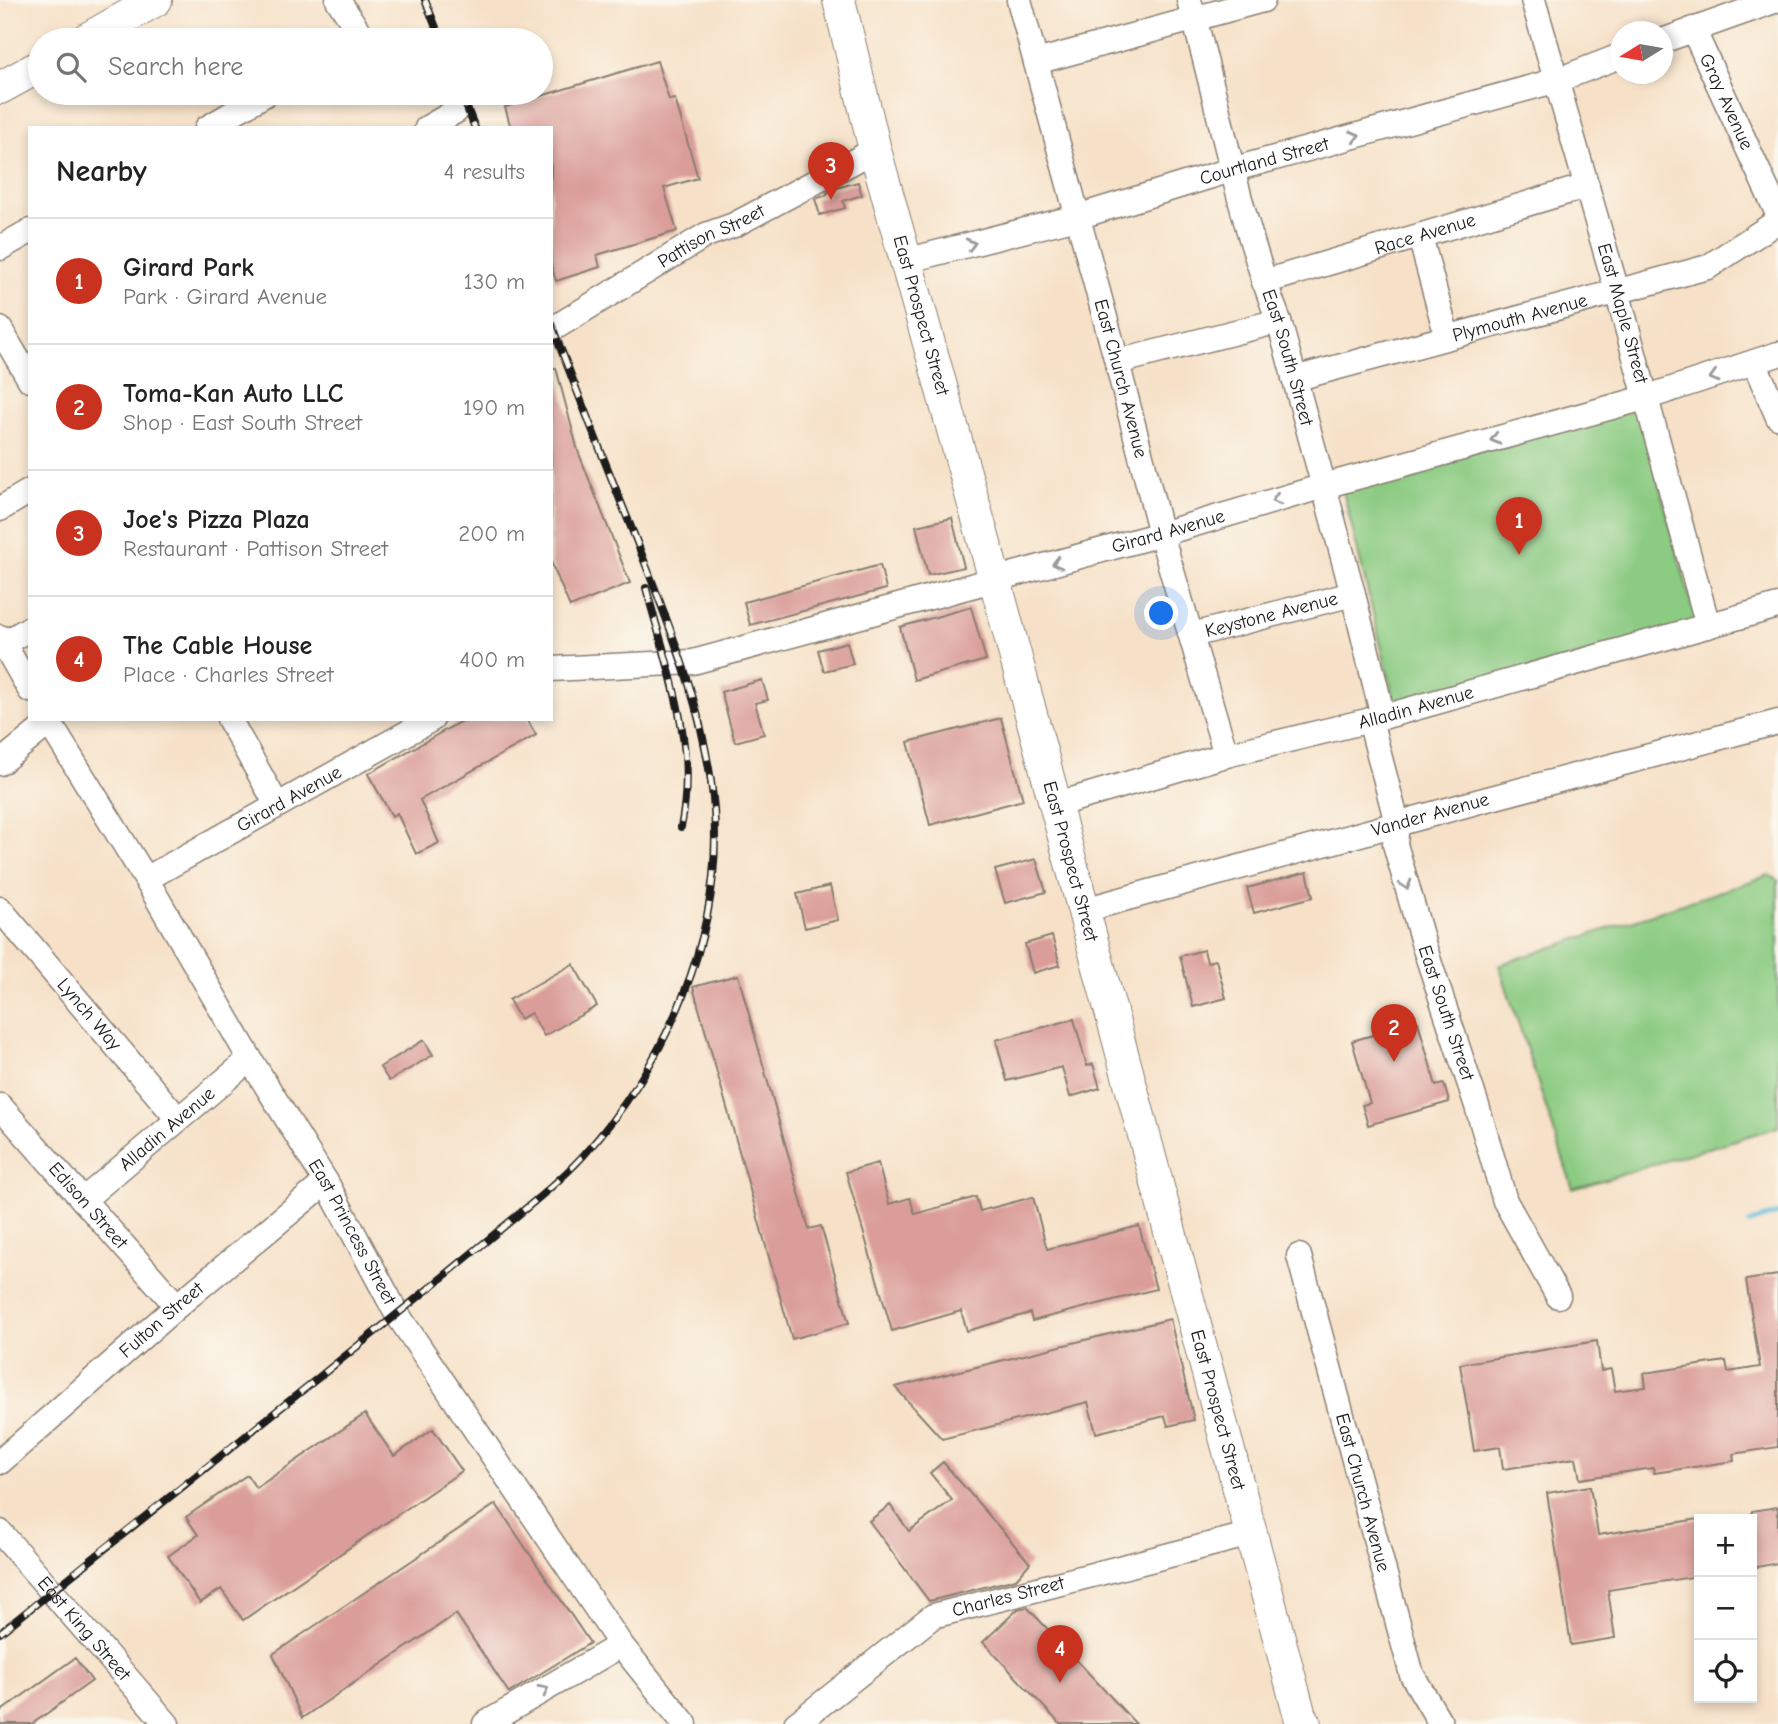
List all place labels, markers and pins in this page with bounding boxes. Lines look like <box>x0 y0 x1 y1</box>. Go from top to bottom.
pin: 3 <box>808 142 854 200</box>
pin: 1 <box>1496 497 1542 555</box>
pin: 2 <box>1371 1004 1417 1062</box>
pin: 4 <box>1037 1625 1083 1683</box>

